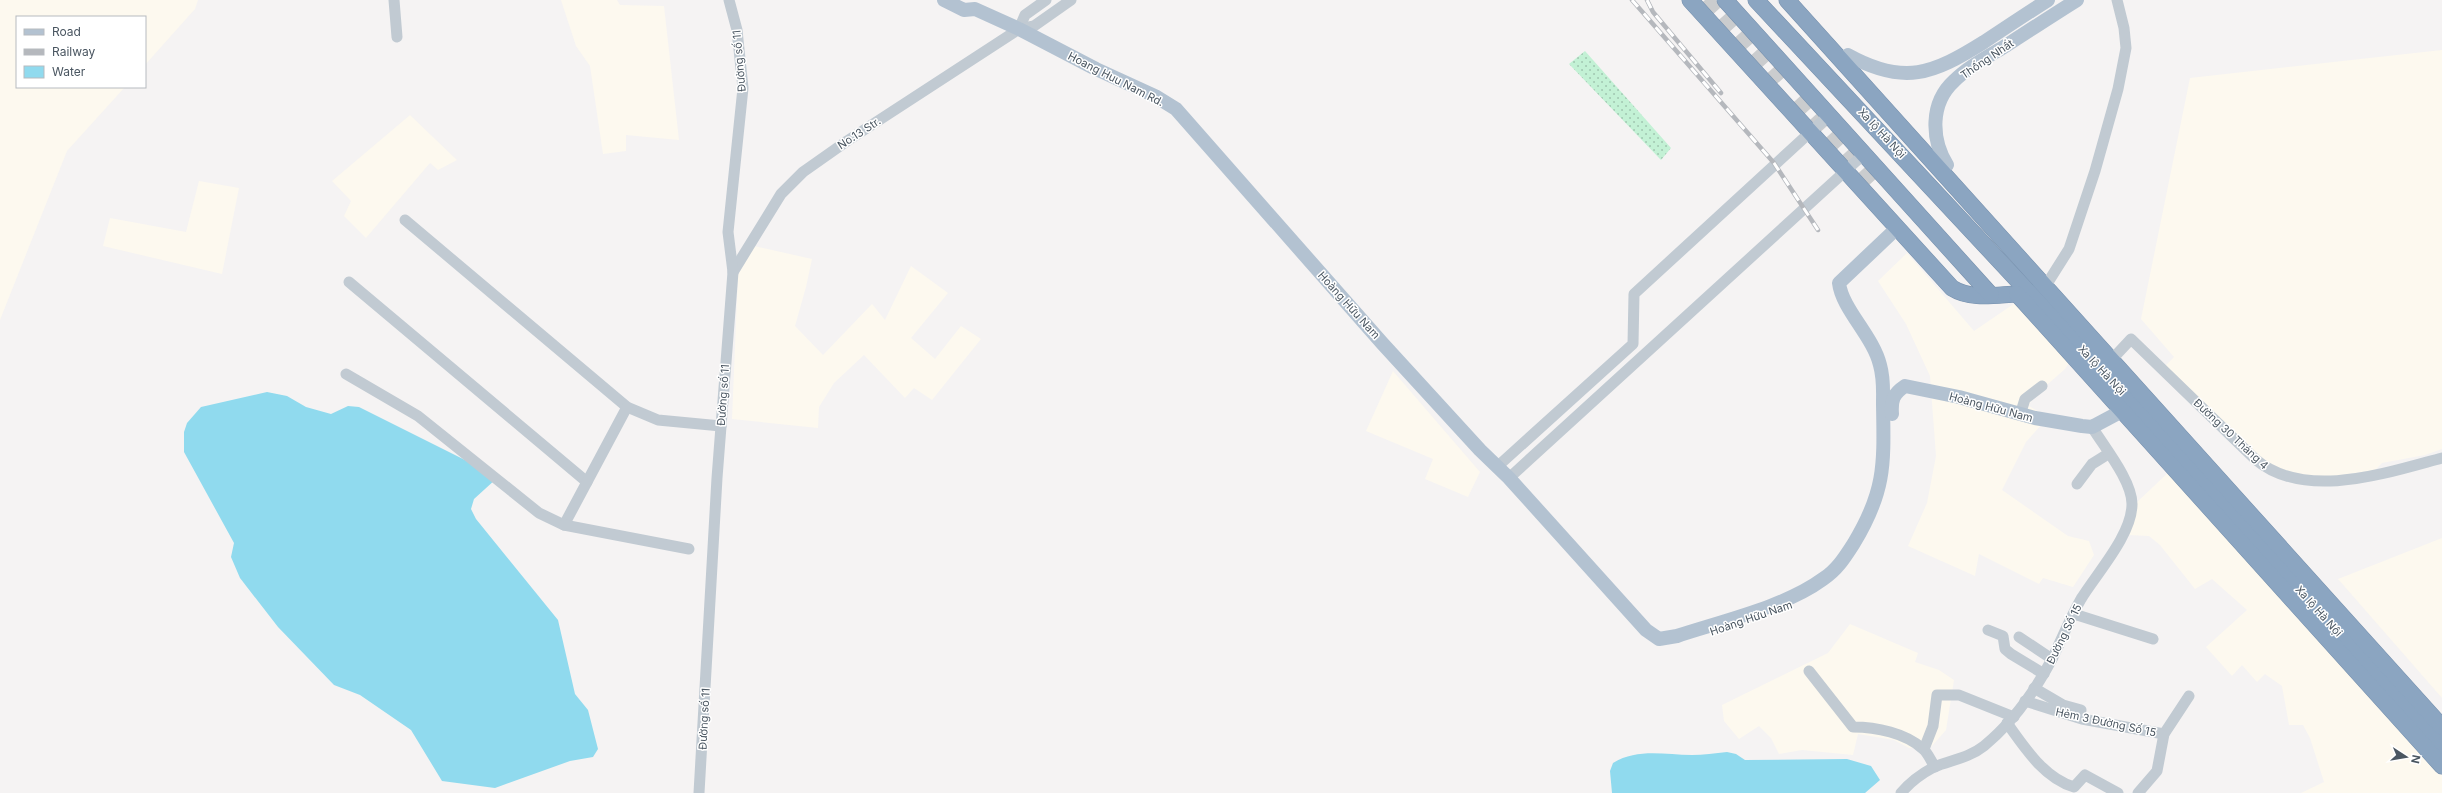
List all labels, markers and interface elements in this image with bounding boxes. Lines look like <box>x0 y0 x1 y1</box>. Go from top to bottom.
legend <box>16 16 146 88</box>
text: Road <box>52 24 81 39</box>
street label: Đường số 11 <box>729 30 749 92</box>
street label: Thống Nhất <box>1958 36 2017 82</box>
text: Railway <box>52 44 96 59</box>
street label: Hoang Huu Nam Rd. <box>1066 49 1166 109</box>
text: Water <box>52 64 86 79</box>
street label: Xa lộ Hà Nội <box>1855 105 1909 161</box>
street label: No.13 Str. <box>835 114 883 152</box>
street label: Hoàng Hữu Nam <box>1315 268 1383 342</box>
street label: Xa lộ Hà Nội <box>2075 342 2129 398</box>
street label: Đường số 11 <box>714 364 732 426</box>
street label: Hoàng Hữu Nam <box>1948 389 2034 425</box>
street label: Đường 30 Tháng 4 <box>2191 396 2271 472</box>
street label: Xa lộ Hà Nội <box>2293 583 2345 639</box>
street label: Hoàng Hữu Nam <box>1708 597 1794 639</box>
street label: Đường Số 15 <box>2043 601 2085 666</box>
street label: Đường số 11 <box>695 688 713 750</box>
street label: Hẻm 3 Đường Số 15 <box>2054 705 2158 740</box>
north arrow <box>2386 737 2426 777</box>
text: N <box>2408 754 2424 765</box>

